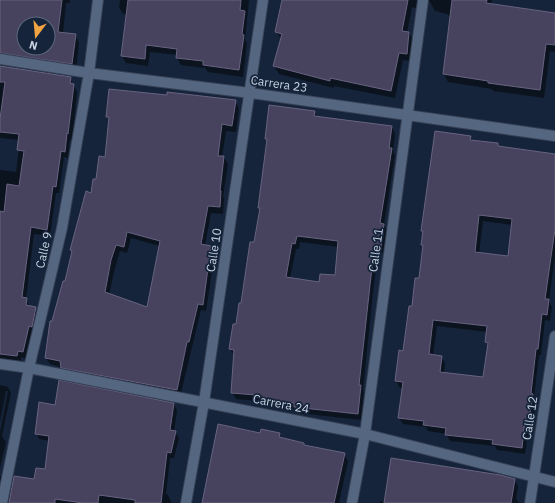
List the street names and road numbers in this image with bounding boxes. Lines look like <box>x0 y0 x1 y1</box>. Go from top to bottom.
street label: Carrera 23 <box>250 72 308 95</box>
street label: Calle 10 <box>203 227 224 273</box>
street label: Calle 11 <box>365 227 386 273</box>
street label: Calle 9 <box>32 230 55 270</box>
street label: Carrera 24 <box>252 391 311 416</box>
street label: Calle 12 <box>519 395 540 441</box>

